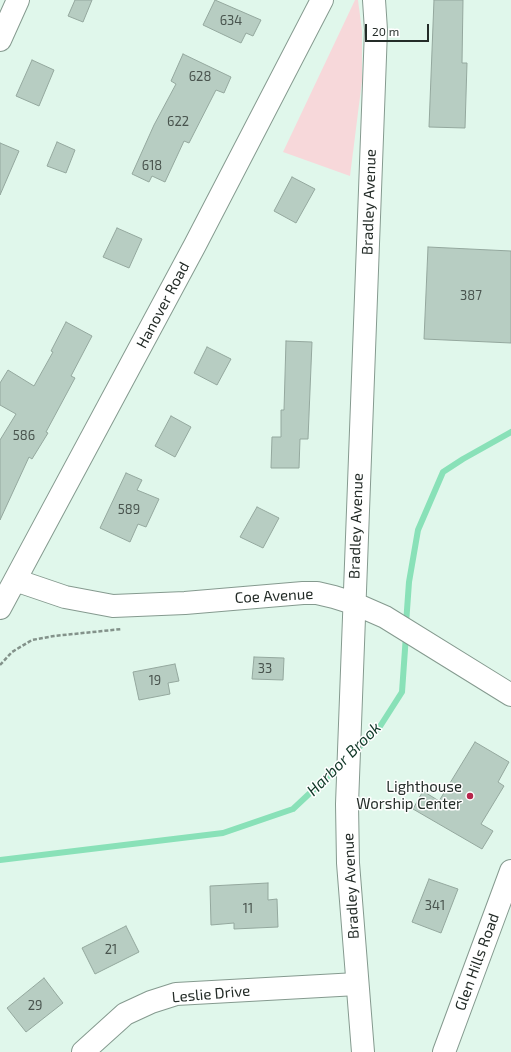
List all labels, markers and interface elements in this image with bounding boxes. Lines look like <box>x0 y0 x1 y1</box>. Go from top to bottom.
house number: 634 <box>220 13 242 29</box>
scale bar <box>367 16 431 42</box>
text: 20 m <box>372 24 399 38</box>
house number: 628 <box>189 69 211 85</box>
house number: 622 <box>167 114 189 130</box>
street label: Bradley Avenue <box>358 149 380 255</box>
house number: 618 <box>142 158 162 174</box>
street label: Hanover Road <box>133 259 193 351</box>
house number: 387 <box>460 288 482 304</box>
house number: 586 <box>13 428 35 444</box>
street label: Bradley Avenue <box>345 473 367 579</box>
house number: 589 <box>118 502 140 518</box>
street label: Coe Avenue <box>234 585 314 607</box>
house number: 33 <box>258 661 272 677</box>
house number: 19 <box>149 673 161 689</box>
water label: Harbor Brook <box>303 718 385 800</box>
place label: Lighthouse Worship Center <box>356 778 462 813</box>
marker: Lighthouse Worship Center <box>465 791 475 801</box>
street label: Bradley Avenue <box>339 833 363 939</box>
house number: 341 <box>425 898 445 914</box>
house number: 11 <box>243 901 253 917</box>
street label: Glen Hills Road <box>451 911 503 1013</box>
house number: 21 <box>105 942 117 958</box>
street label: Leslie Drive <box>171 982 251 1006</box>
house number: 29 <box>28 998 42 1014</box>

